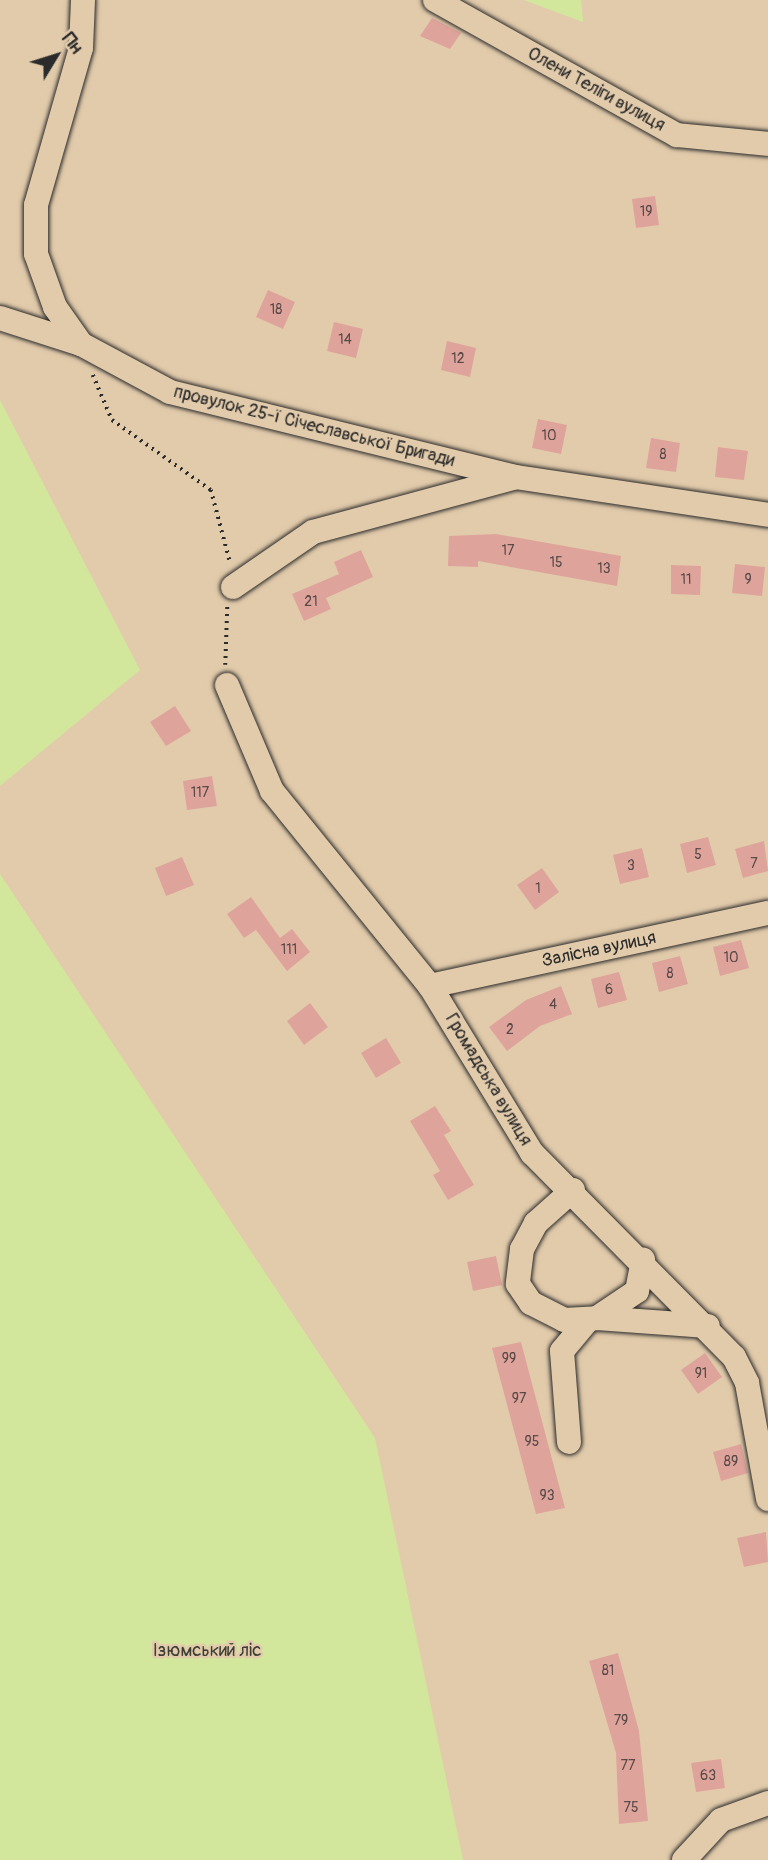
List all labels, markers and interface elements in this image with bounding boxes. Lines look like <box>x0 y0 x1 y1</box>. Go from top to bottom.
north arrow <box>21 21 91 91</box>
text: Пн <box>57 27 88 59</box>
street label: Олени Теліги вулиця <box>523 43 669 137</box>
house number: 19 <box>640 204 652 220</box>
house number: 18 <box>270 302 282 318</box>
house number: 14 <box>338 332 352 348</box>
house number: 12 <box>451 351 465 367</box>
street label: провулок 25-ї Січеславської Бригади <box>171 382 457 472</box>
house number: 10 <box>541 428 557 444</box>
house number: 8 <box>659 447 667 463</box>
house number: 17 <box>502 543 514 559</box>
house number: 15 <box>549 555 563 571</box>
house number: 13 <box>597 561 611 577</box>
house number: 11 <box>681 572 691 588</box>
house number: 9 <box>744 572 752 588</box>
house number: 21 <box>304 594 318 610</box>
house number: 117 <box>191 785 209 801</box>
house number: 5 <box>694 847 702 863</box>
house number: 7 <box>750 856 758 872</box>
house number: 3 <box>627 858 635 874</box>
house number: 1 <box>535 881 541 897</box>
street label: Залісна вулиця <box>540 927 658 973</box>
house number: 111 <box>281 942 297 958</box>
house number: 10 <box>723 950 739 966</box>
house number: 8 <box>666 966 674 982</box>
house number: 6 <box>605 982 613 998</box>
house number: 4 <box>549 997 557 1013</box>
street label: Громадська вулиця <box>440 1010 536 1150</box>
house number: 2 <box>506 1022 514 1038</box>
house number: 99 <box>502 1351 516 1367</box>
house number: 91 <box>695 1366 707 1382</box>
house number: 97 <box>512 1391 526 1407</box>
house number: 95 <box>525 1434 539 1450</box>
house number: 89 <box>724 1454 738 1470</box>
house number: 93 <box>539 1488 555 1504</box>
park label: Ізюмський ліс <box>153 1640 261 1662</box>
house number: 81 <box>602 1663 614 1679</box>
house number: 79 <box>614 1713 628 1729</box>
house number: 77 <box>621 1758 635 1774</box>
house number: 63 <box>700 1768 716 1784</box>
house number: 75 <box>624 1800 638 1816</box>

